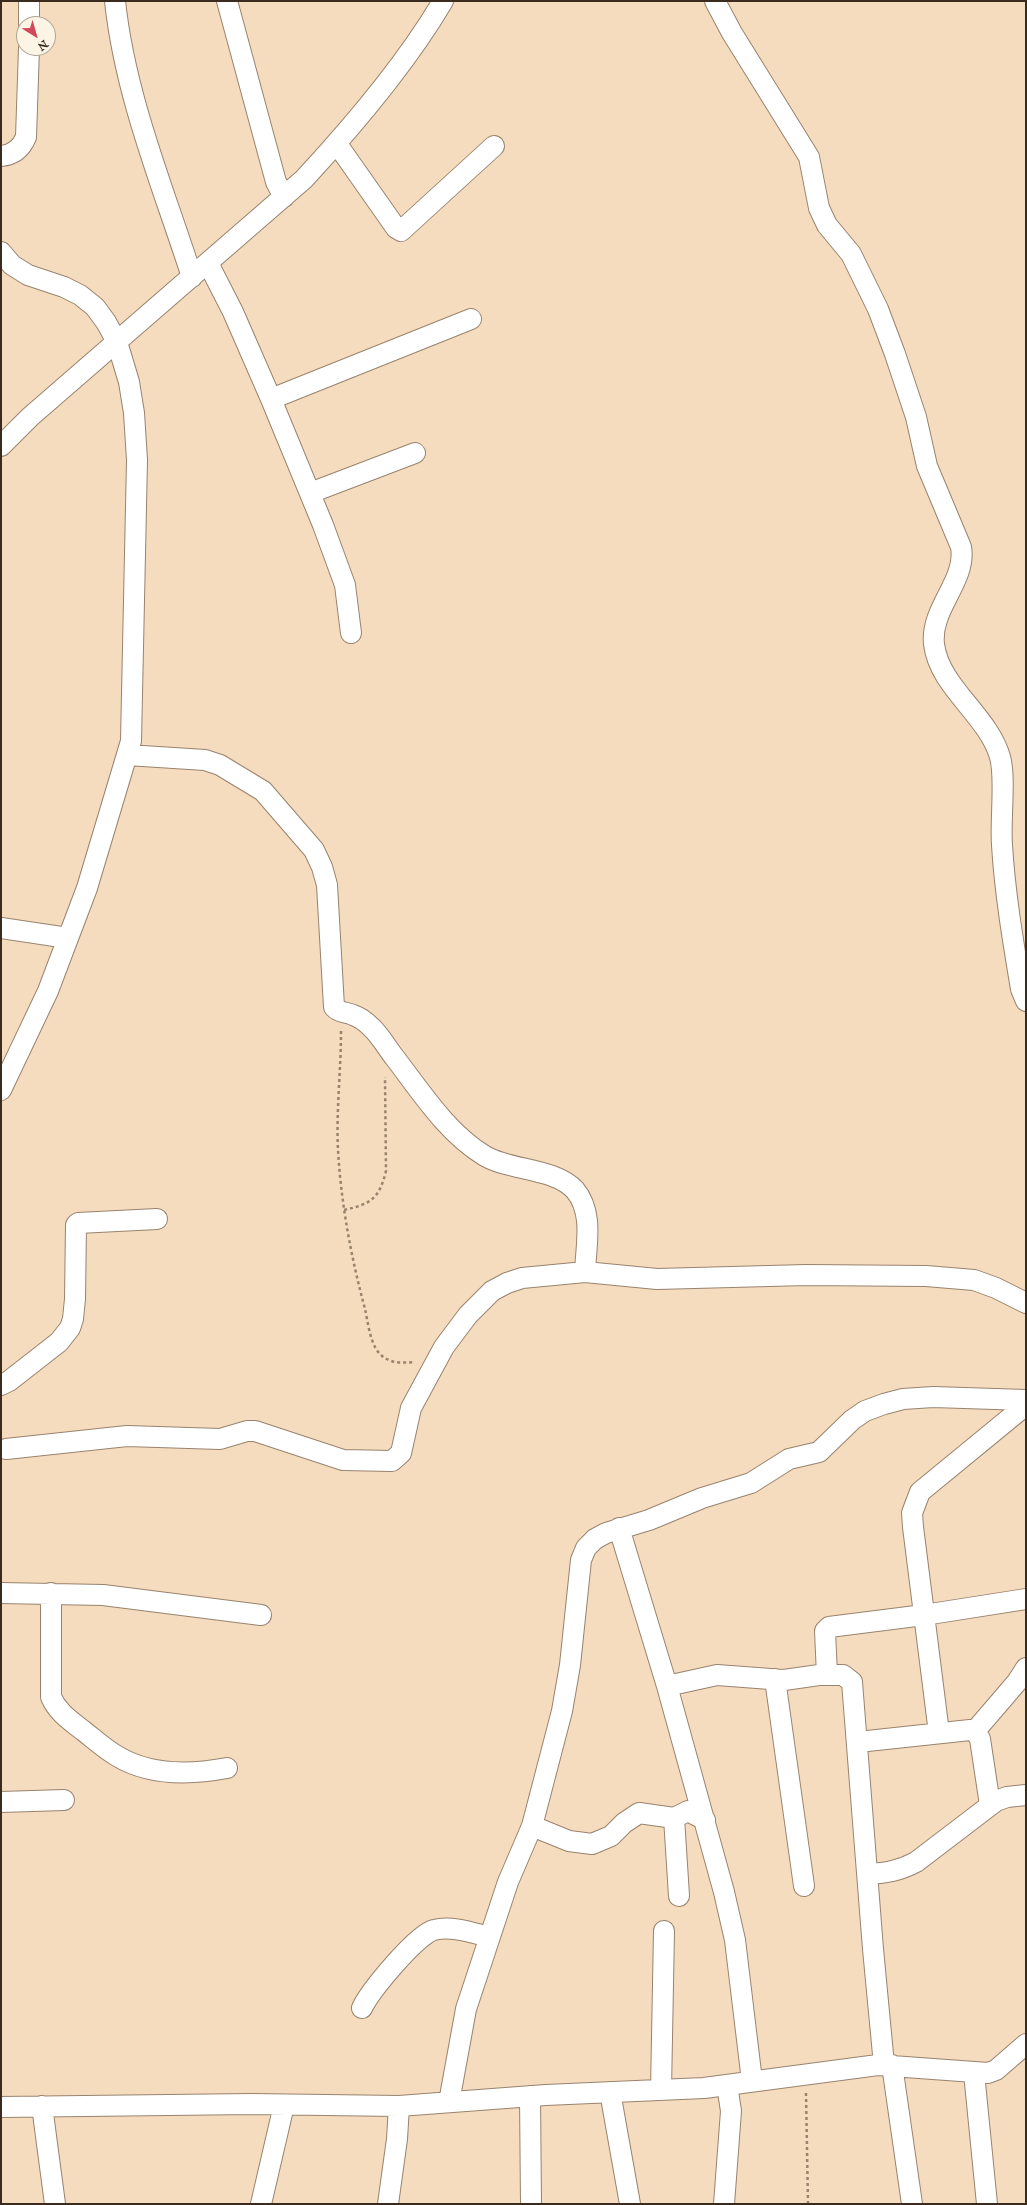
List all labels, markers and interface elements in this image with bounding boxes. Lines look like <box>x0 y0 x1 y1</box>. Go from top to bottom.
north arrow <box>16 16 56 56</box>
text: N <box>35 36 51 53</box>

